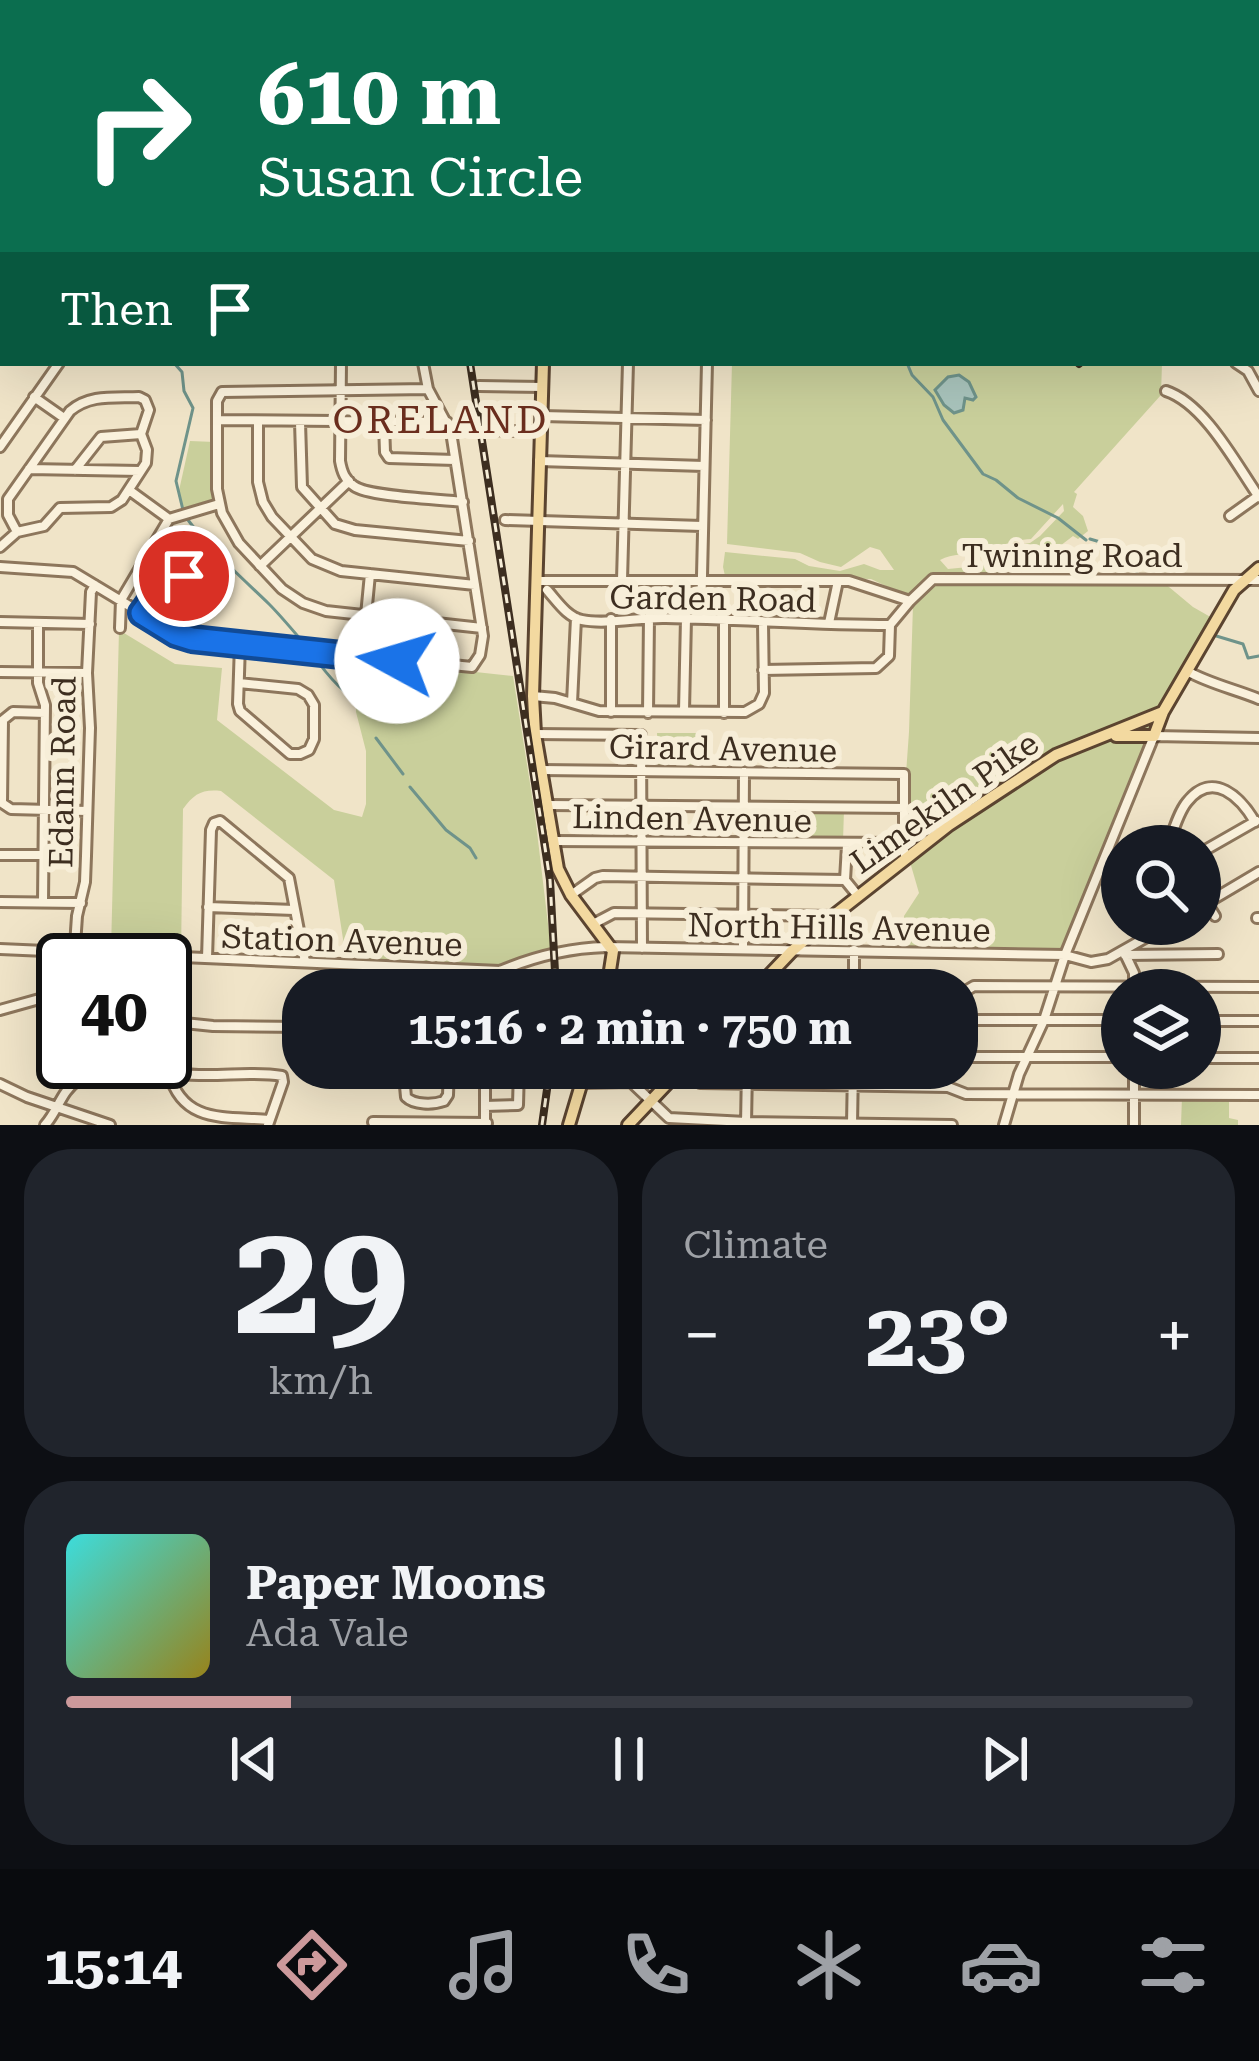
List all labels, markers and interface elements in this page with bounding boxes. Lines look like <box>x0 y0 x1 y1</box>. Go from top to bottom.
text: 610 m <box>258 46 501 144</box>
icon: right <box>60 48 216 204</box>
text: Susan Circle <box>258 146 583 209</box>
icon: arrive <box>197 276 263 342</box>
text: Then <box>60 283 173 336</box>
district label: ORELAND <box>332 397 550 443</box>
pin <box>133 525 235 627</box>
street label: Twining Road <box>961 536 1183 575</box>
icon: arrive <box>151 543 217 609</box>
street label: Garden Road <box>609 577 817 620</box>
position arrow <box>334 598 460 724</box>
street label: Edann Road <box>41 676 84 869</box>
street label: Limekiln Pike <box>843 723 1046 881</box>
street label: Girard Avenue <box>609 727 837 770</box>
street label: Linden Avenue <box>572 797 812 840</box>
map controls <box>1101 825 1221 1089</box>
button: search <box>1101 825 1221 945</box>
street label: North Hills Avenue <box>687 905 991 950</box>
street label: Station Avenue <box>221 917 463 964</box>
speed limit sign: 40 <box>36 933 192 1089</box>
button: layers <box>1101 969 1221 1089</box>
text: 15:16 · 2 min · 750 m <box>408 1002 852 1055</box>
text: 29 <box>233 1188 408 1371</box>
text: Climate <box>684 1222 828 1268</box>
text: 23° <box>865 1283 1011 1388</box>
text: − <box>684 1297 720 1374</box>
text: + <box>1156 1297 1193 1374</box>
text: km/h <box>269 1358 373 1404</box>
text: Paper Moons <box>246 1557 546 1610</box>
text: Ada Vale <box>246 1610 409 1656</box>
icon: previous <box>221 1726 287 1792</box>
icon: pause <box>596 1726 662 1792</box>
icon: next <box>972 1726 1038 1792</box>
icon: directions <box>270 1923 354 2007</box>
icon: music <box>442 1923 526 2007</box>
icon: phone <box>614 1923 698 2007</box>
icon: climate <box>787 1923 871 2007</box>
icon: car <box>959 1923 1043 2007</box>
icon: filters <box>1131 1923 1215 2007</box>
text: 15:14 <box>44 1934 182 1997</box>

